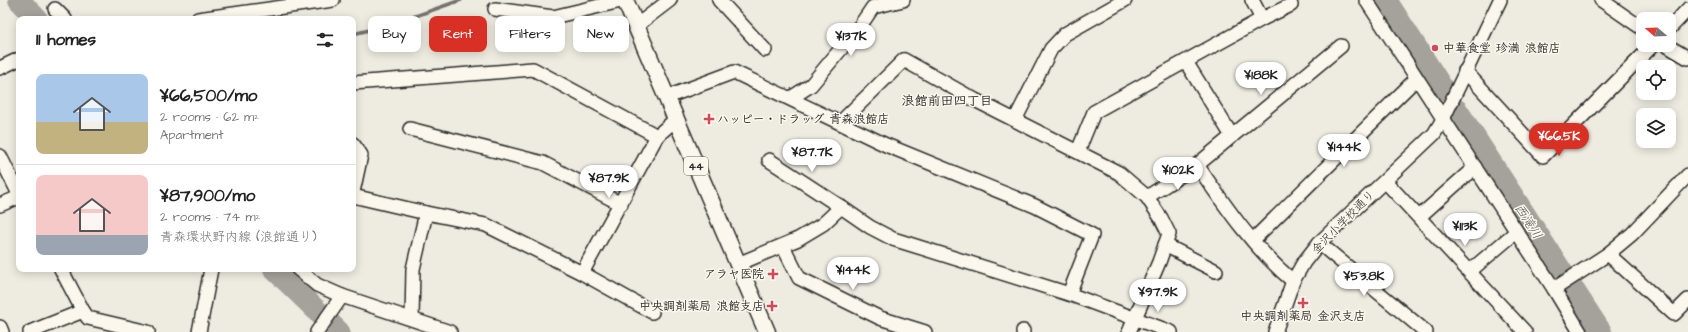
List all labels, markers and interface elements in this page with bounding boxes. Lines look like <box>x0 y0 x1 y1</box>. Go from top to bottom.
north arrow <box>1636 12 1676 52</box>
map controls <box>1636 12 1676 148</box>
chip: Buy <box>368 16 421 52</box>
chip: Rent <box>429 16 487 52</box>
chip: Filters <box>495 16 565 52</box>
chip: New <box>573 16 629 52</box>
pin: ¥137K <box>823 23 879 57</box>
text: ¥137K <box>835 27 867 45</box>
text: 11 homes <box>36 28 96 52</box>
icon: filters <box>314 29 336 51</box>
place label: 中華食堂 珍満 浪館店 <box>1443 40 1561 57</box>
marker: 中華食堂 珍満 浪館店 <box>1430 43 1440 53</box>
button: locate <box>1636 60 1676 100</box>
pin: ¥188K <box>1233 62 1289 96</box>
text: ¥188K <box>1244 66 1278 84</box>
text: ¥66,500/mo <box>160 84 257 108</box>
icon: home <box>68 90 116 138</box>
district label: 浪館前田四丁目 <box>901 92 993 110</box>
text: 2 rooms · 62 m² <box>160 108 259 126</box>
button: layers <box>1636 108 1676 148</box>
place label: ハッピー・ドラッグ 青森浪館店 <box>717 111 889 128</box>
marker: ハッピー・ドラッグ 青森浪館店 <box>704 114 714 124</box>
pin: ¥66.5K <box>1526 123 1592 157</box>
text: Apartment <box>160 126 224 144</box>
text: ¥66.5K <box>1538 127 1580 145</box>
pin: ¥144K <box>1316 134 1372 168</box>
text: ¥144K <box>1327 138 1361 156</box>
pin: ¥87.7K <box>779 139 845 173</box>
text: ¥87.7K <box>791 143 833 161</box>
road number: 44 <box>684 157 708 175</box>
pin: ¥102K <box>1150 157 1206 191</box>
text: ¥102K <box>1162 161 1194 179</box>
pin: ¥87.9K <box>576 165 642 199</box>
text: ¥87.9K <box>589 169 629 187</box>
text: ¥87,900/mo <box>160 184 255 208</box>
street label: 金沢小学校通り <box>1308 187 1379 258</box>
icon: home <box>68 191 116 239</box>
water label: 西滝川 <box>1510 200 1546 243</box>
text: 2 rooms · 74 m² <box>160 208 260 226</box>
pin: ¥113K <box>1437 213 1493 247</box>
text: ¥113K <box>1453 217 1477 235</box>
text: 青森環状野内線 (浪館通り) <box>160 228 317 246</box>
pin: ¥144K <box>825 257 881 291</box>
text: ¥144K <box>836 261 870 279</box>
pin: ¥53.8K <box>1331 263 1397 297</box>
place label: アラヤ医院 <box>704 266 764 283</box>
text: ¥53.8K <box>1344 267 1384 285</box>
marker: アラヤ医院 <box>767 268 779 280</box>
pin: ¥97.9K <box>1125 279 1191 313</box>
text: ¥97.9K <box>1138 283 1178 301</box>
place label: 中央調剤薬局 浪館支店 <box>639 298 764 315</box>
marker: 中央調剤薬局 金沢支店 <box>1298 298 1308 308</box>
marker: 中央調剤薬局 浪館支店 <box>767 301 777 311</box>
place label: 中央調剤薬局 金沢支店 <box>1241 308 1365 325</box>

